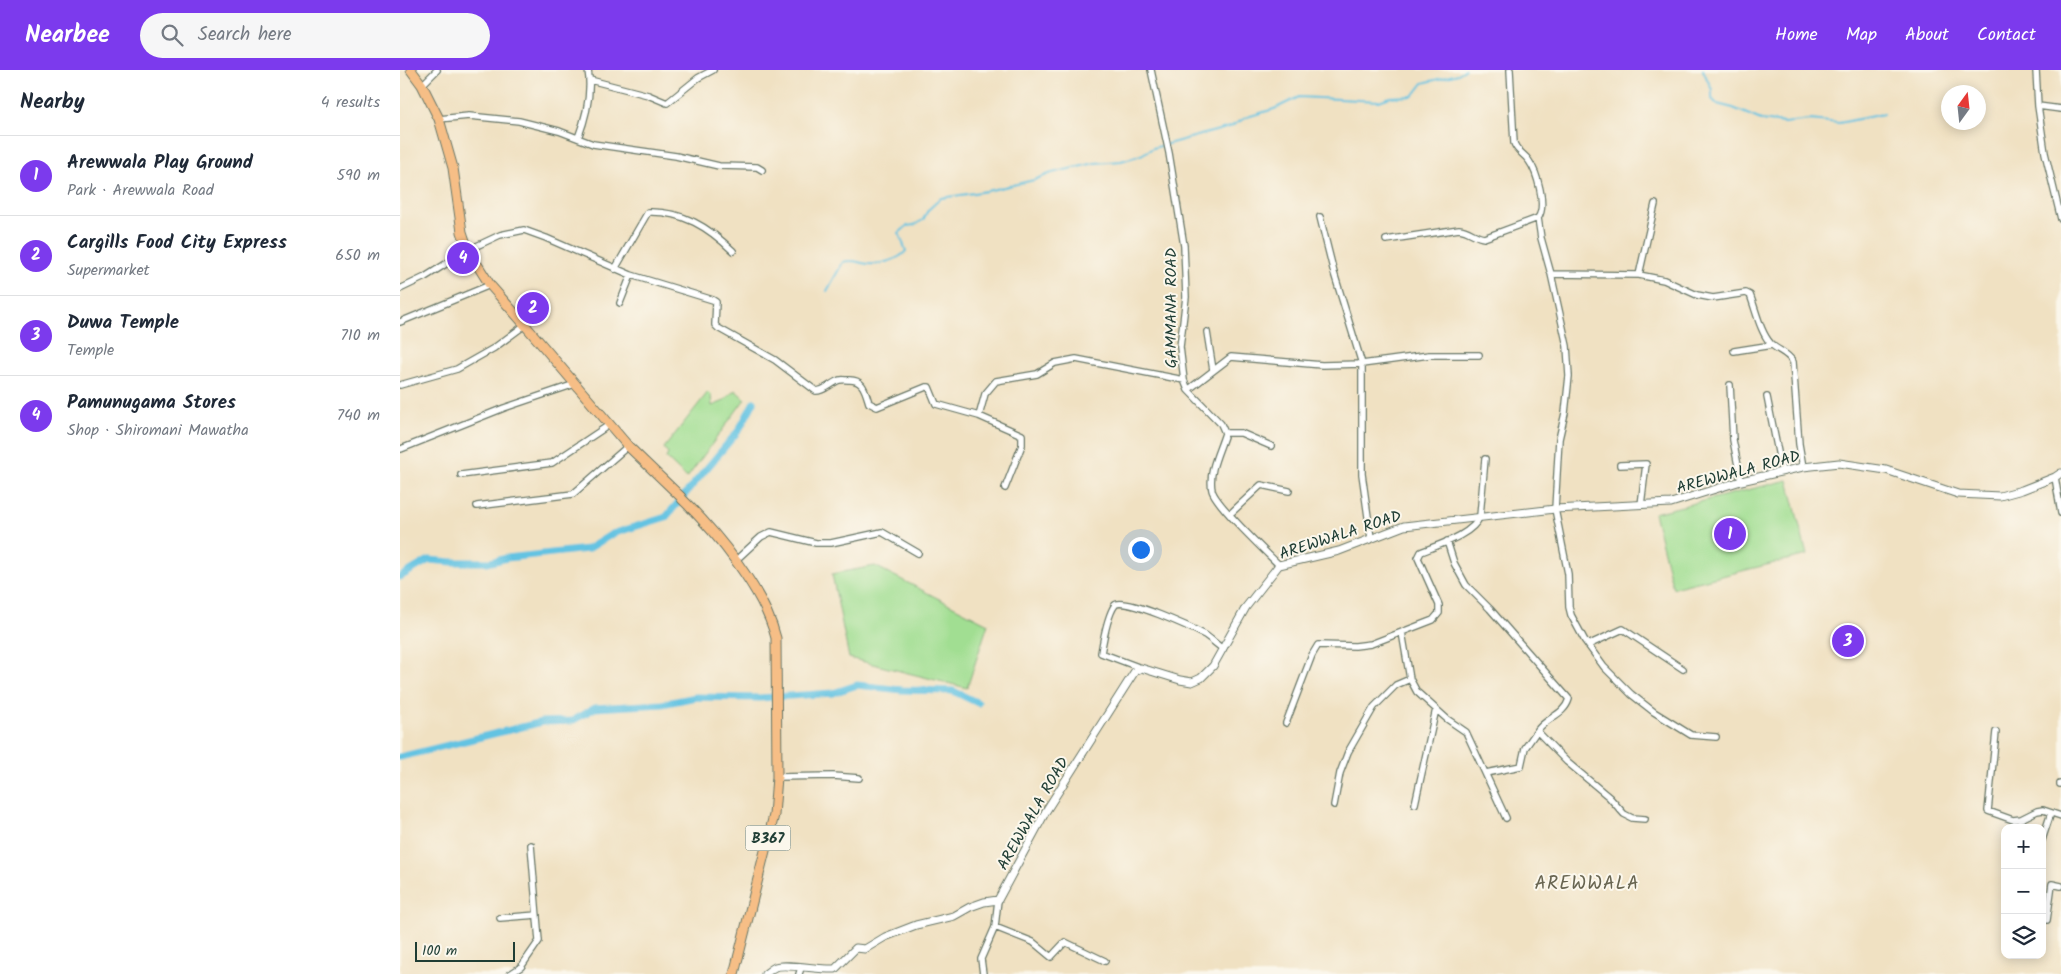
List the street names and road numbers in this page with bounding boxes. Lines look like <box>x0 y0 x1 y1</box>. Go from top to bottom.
street label: GAMMANA ROAD <box>1159 248 1184 368</box>
street label: AREWWALA ROAD <box>1674 444 1803 501</box>
street label: AREWWALA ROAD <box>1276 504 1405 567</box>
street label: AREWWALA ROAD <box>991 752 1076 875</box>
road number: B367 <box>746 826 790 850</box>

